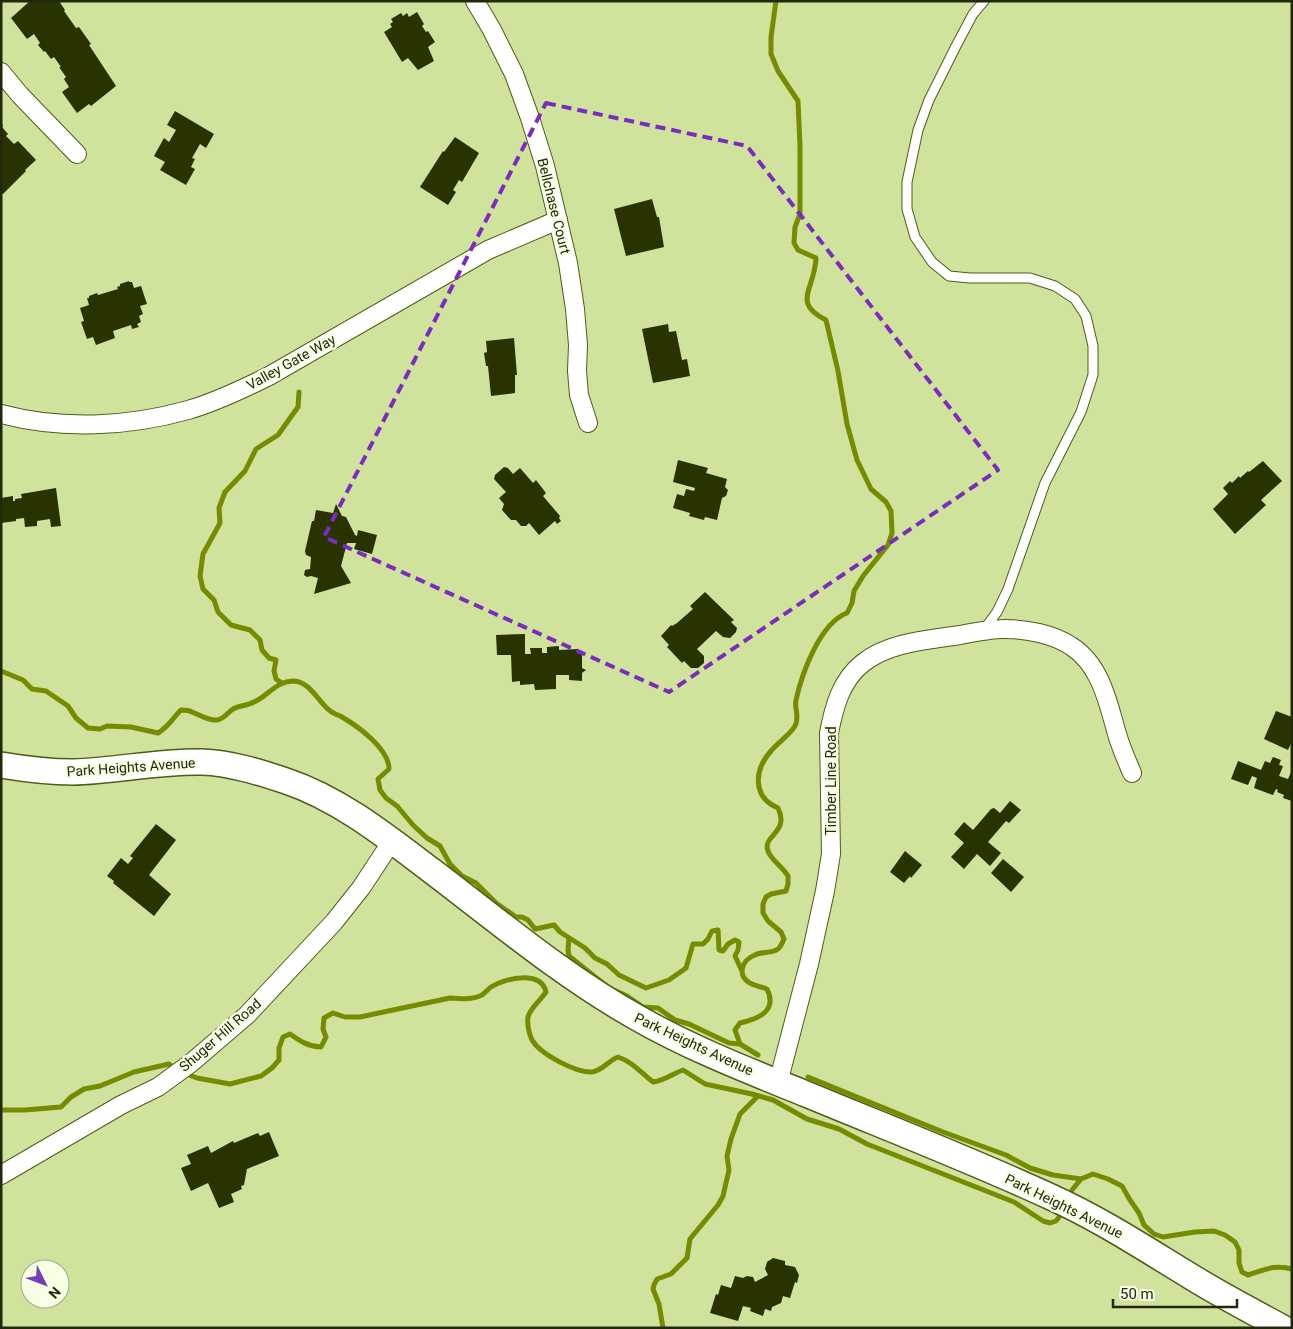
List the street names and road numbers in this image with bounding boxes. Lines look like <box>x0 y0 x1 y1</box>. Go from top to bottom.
street label: Bellchase Court <box>534 156 574 256</box>
street label: Valley Gate Way <box>244 331 339 393</box>
street label: Timber Line Road <box>823 726 839 836</box>
street label: Park Heights Avenue <box>66 755 196 779</box>
street label: Shuger Hill Road <box>176 995 264 1075</box>
street label: Park Heights Avenue <box>632 1009 756 1079</box>
street label: Park Heights Avenue <box>1002 1171 1126 1241</box>

